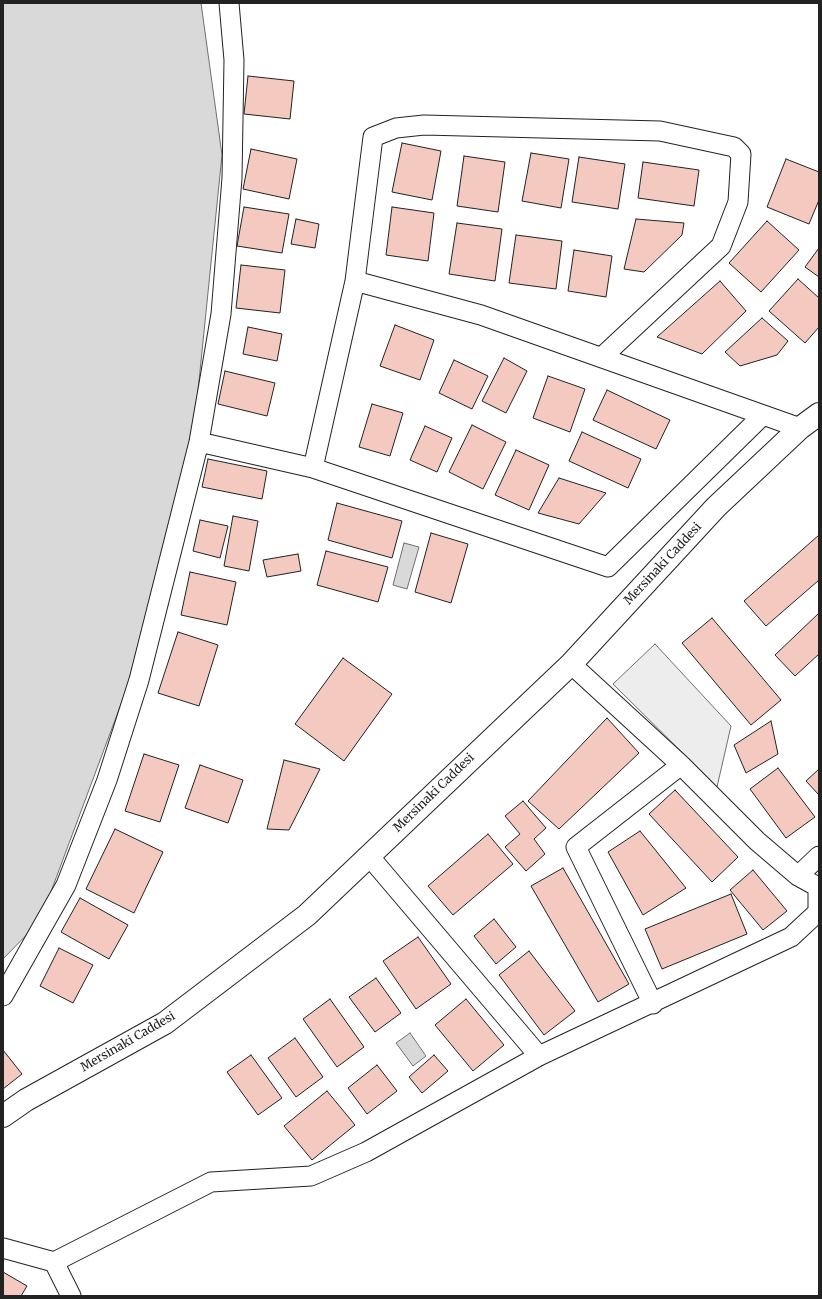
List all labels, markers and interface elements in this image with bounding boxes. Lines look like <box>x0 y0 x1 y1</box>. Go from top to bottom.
street label: Mersinaki Caddesi <box>621 520 705 608</box>
street label: Mersinaki Caddesi <box>391 751 477 835</box>
street label: Mersinaki Caddesi <box>78 1009 178 1075</box>

